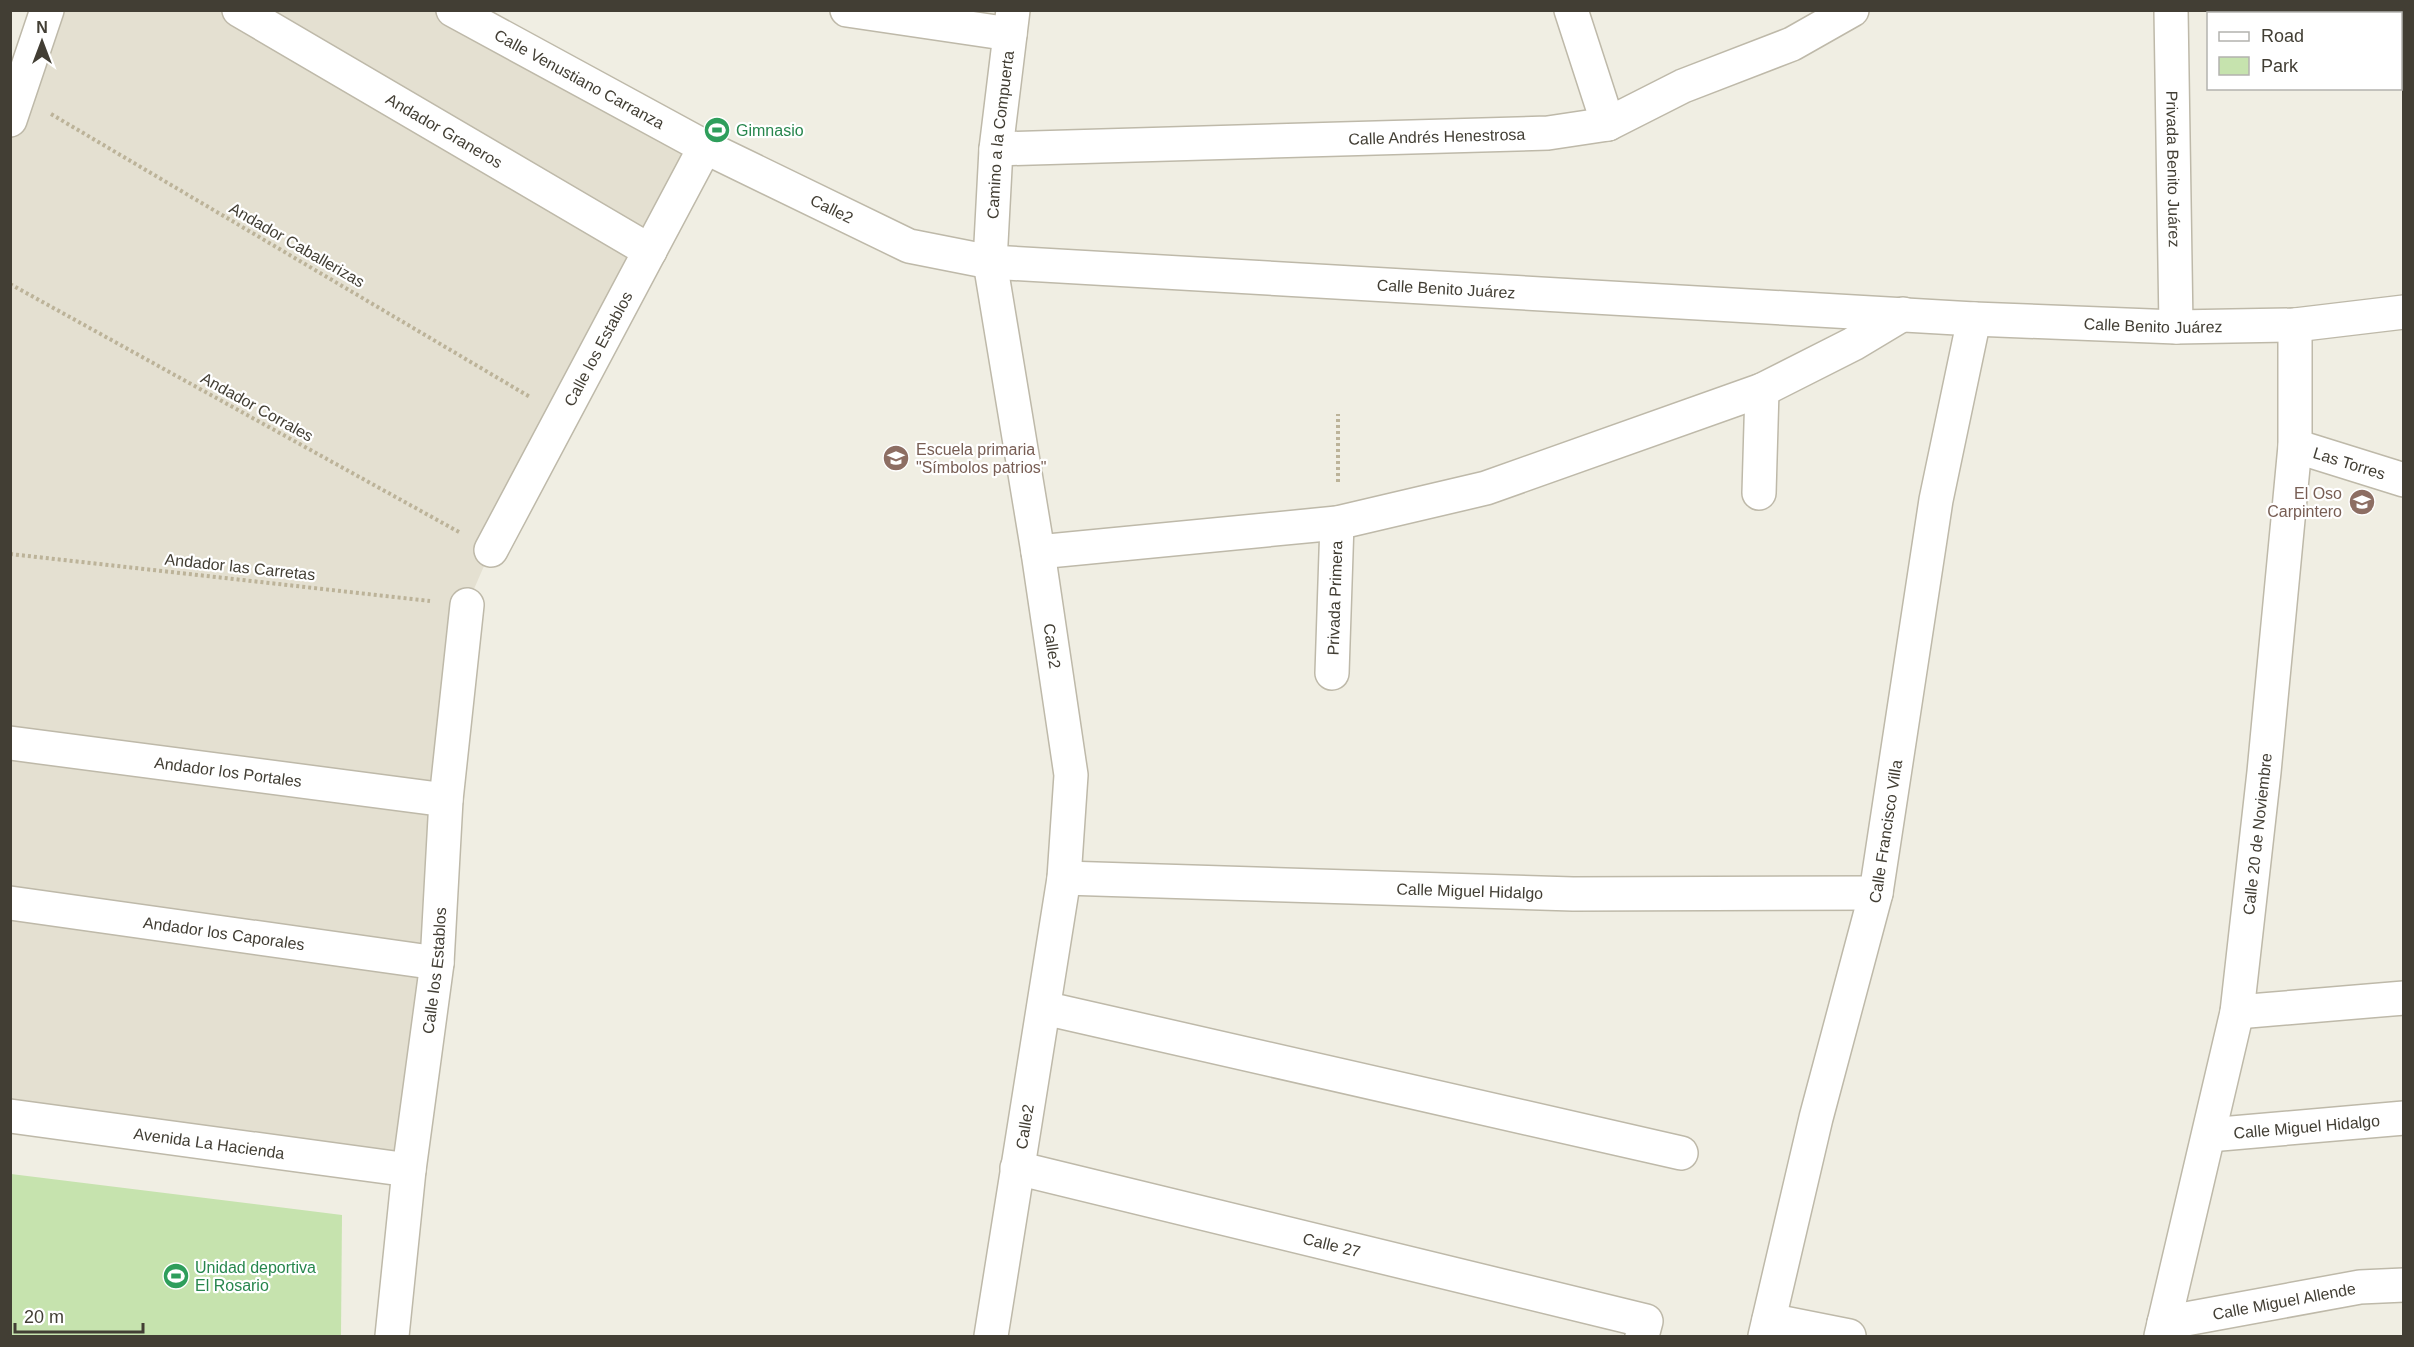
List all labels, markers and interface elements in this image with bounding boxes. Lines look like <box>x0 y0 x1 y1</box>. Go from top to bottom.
north arrow <box>12 12 72 72</box>
legend <box>2207 12 2402 90</box>
text: N <box>36 19 48 36</box>
street label: Calle Venustiano Carranza <box>492 26 667 132</box>
text: Road <box>2261 26 2304 46</box>
street label: Camino a la Compuerta <box>984 50 1016 219</box>
text: Park <box>2261 56 2299 76</box>
street label: Andador Graneros <box>383 90 505 171</box>
street label: Privada Benito Juárez <box>2164 91 2183 247</box>
sports icon: Gimnasio <box>702 115 732 145</box>
place label: Gimnasio <box>736 122 804 139</box>
street label: Calle Andrés Henestrosa <box>1348 125 1526 147</box>
street label: Calle2 <box>808 191 856 226</box>
street label: Andador Caballerizas <box>227 199 367 291</box>
street label: Calle Benito Juárez <box>1376 276 1516 301</box>
street label: Calle los Establos <box>561 288 635 409</box>
street label: Calle Benito Juárez <box>2083 315 2223 336</box>
street label: Andador Corrales <box>198 369 316 445</box>
place label: Escuela primaria "Símbolos patrios" <box>916 441 1047 476</box>
school or university icon: Escuela primaria "Símbolos patrios" <box>881 443 911 473</box>
street label: Las Torres <box>2311 444 2387 482</box>
place label: El Oso Carpintero <box>2267 485 2342 520</box>
school or university icon: El Oso Carpintero <box>2347 487 2377 517</box>
street label: Privada Primera <box>1324 540 1345 656</box>
street label: Andador las Carretas <box>164 551 316 583</box>
street label: Calle2 <box>1040 622 1064 670</box>
street label: Calle 20 de Noviembre <box>2239 752 2274 916</box>
street label: Andador los Portales <box>153 753 303 790</box>
street label: Calle Francisco Villa <box>1865 759 1905 905</box>
street label: Calle Miguel Hidalgo <box>1396 880 1544 902</box>
street label: Calle los Establos <box>419 907 449 1035</box>
street label: Andador los Caporales <box>142 913 306 953</box>
street label: Calle2 <box>1012 1103 1036 1150</box>
street label: Calle Miguel Hidalgo <box>2233 1112 2381 1141</box>
street label: Avenida La Hacienda <box>133 1124 286 1162</box>
street label: Calle 27 <box>1301 1229 1362 1260</box>
place label: Unidad deportiva El Rosario <box>195 1259 316 1294</box>
sports icon: Unidad deportiva El Rosario <box>161 1261 191 1291</box>
street label: Calle Miguel Allende <box>2211 1279 2357 1322</box>
scale bar <box>15 1296 142 1334</box>
text: 20 m <box>24 1307 64 1327</box>

